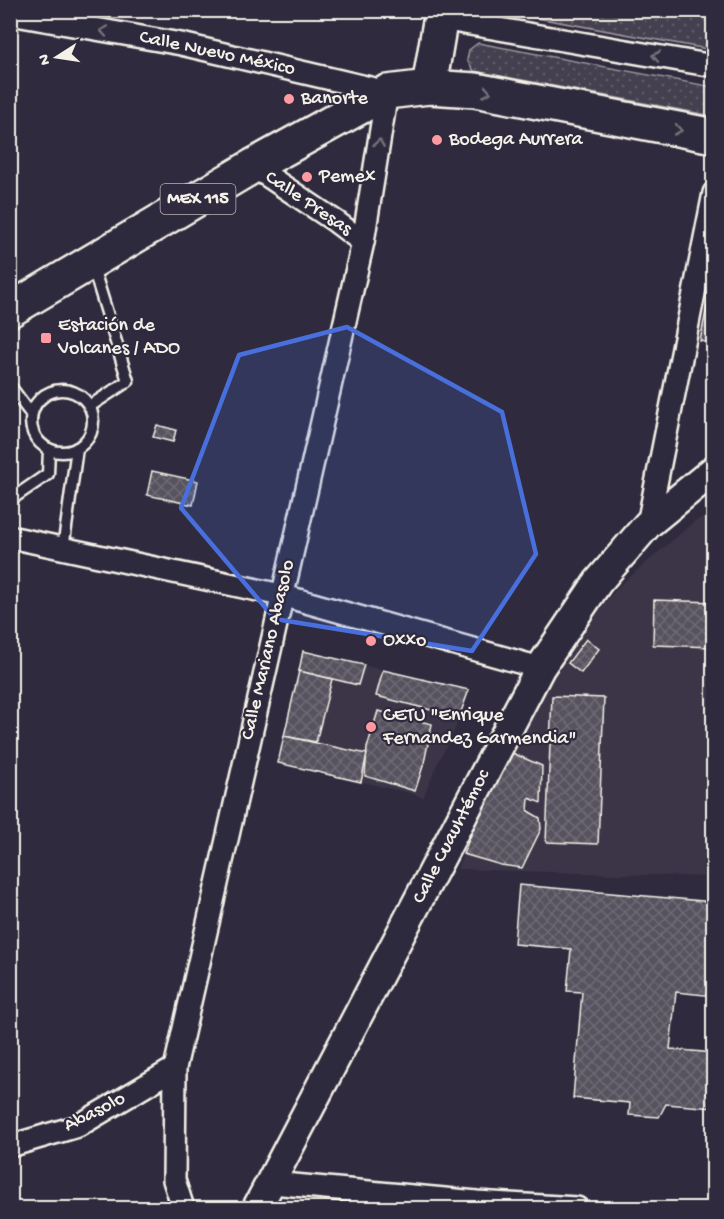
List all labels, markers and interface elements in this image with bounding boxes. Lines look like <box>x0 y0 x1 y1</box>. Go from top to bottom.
one-way arrow <box>100 25 109 37</box>
street label: Calle Nuevo México <box>137 26 297 82</box>
north arrow <box>27 27 87 87</box>
one-way arrow <box>651 50 661 63</box>
text: N <box>35 52 56 66</box>
one-way arrow <box>481 85 491 98</box>
place label: Banorte <box>300 88 368 111</box>
marker: Banorte <box>282 92 296 106</box>
one-way arrow <box>673 123 683 136</box>
place label: Bodega Aurrera <box>448 129 584 152</box>
marker: Bodega Aurrera <box>430 133 444 147</box>
one-way arrow <box>372 138 385 148</box>
street label: Calle Presas <box>260 166 356 242</box>
place label: Pemex <box>318 166 376 189</box>
marker: Pemex <box>300 170 314 184</box>
road number: MEX 115 <box>160 184 236 214</box>
place label: Estación de Volcanes / ADO <box>57 315 180 361</box>
marker: Estación de Volcanes / ADO <box>39 331 53 345</box>
street label: Calle Mariano Abasolo <box>237 558 301 742</box>
place label: Oxxo <box>383 630 426 653</box>
marker: Oxxo <box>364 634 378 648</box>
place label: CETU "Enrique Fernandez Garmendia" <box>382 705 577 751</box>
marker: CETU "Enrique Fernandez Garmendia" <box>364 720 378 734</box>
street label: Calle Cuauhtémoc <box>408 765 496 908</box>
street label: Abasolo <box>60 1088 130 1138</box>

